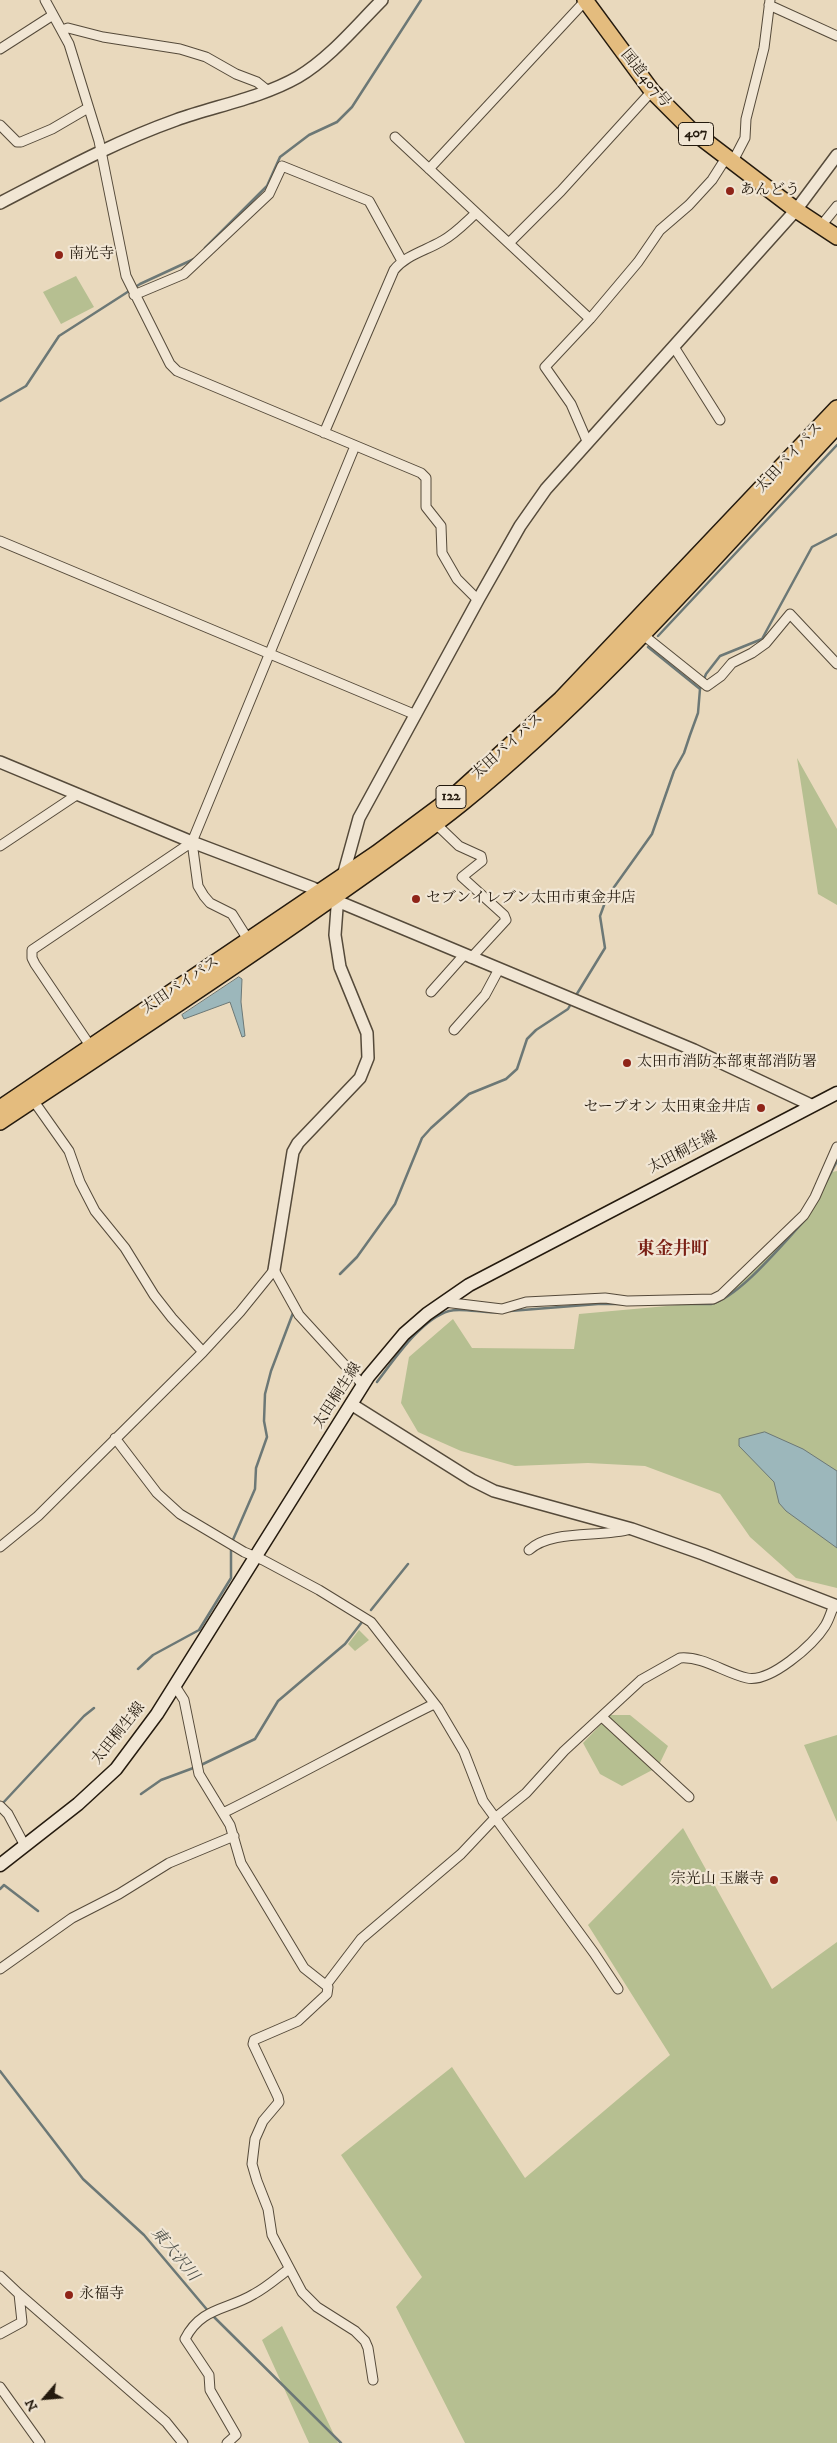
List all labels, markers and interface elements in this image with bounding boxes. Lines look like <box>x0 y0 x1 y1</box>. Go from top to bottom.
street label: 国道407号 <box>616 46 674 112</box>
road number: 407 <box>678 122 714 146</box>
place label: あんどう <box>740 182 800 200</box>
marker: あんどう <box>724 185 736 197</box>
place label: 南光寺 <box>69 246 114 264</box>
marker: 南光寺 <box>53 249 65 261</box>
street label: 太田バイパス <box>753 419 827 497</box>
street label: 太田バイパス <box>469 710 547 784</box>
road number: 122 <box>436 786 466 809</box>
place label: セブンイレブン太田市東金井店 <box>426 890 636 908</box>
marker: セブンイレブン太田市東金井店 <box>410 893 422 905</box>
street label: 太田バイパス <box>139 953 223 1019</box>
place label: 太田市消防本部東部消防署 <box>637 1054 817 1072</box>
marker: 太田市消防本部東部消防署 <box>621 1057 633 1069</box>
place label: セーブオン 太田東金井店 <box>583 1099 751 1117</box>
marker: セーブオン 太田東金井店 <box>755 1102 767 1114</box>
street label: 太田桐生線 <box>646 1128 720 1178</box>
district label: 東金井町 <box>637 1239 709 1261</box>
street label: 太田桐生線 <box>310 1360 366 1432</box>
street label: 太田桐生線 <box>88 1699 150 1769</box>
place label: 宗光山 玉巌寺 <box>671 1871 764 1889</box>
marker: 宗光山 玉巌寺 <box>768 1874 780 1886</box>
water label: 東大沢川 <box>146 2224 202 2286</box>
place label: 永福寺 <box>79 2286 124 2304</box>
marker: 永福寺 <box>63 2289 75 2301</box>
north arrow <box>20 2373 70 2423</box>
text: N <box>21 2396 42 2414</box>

